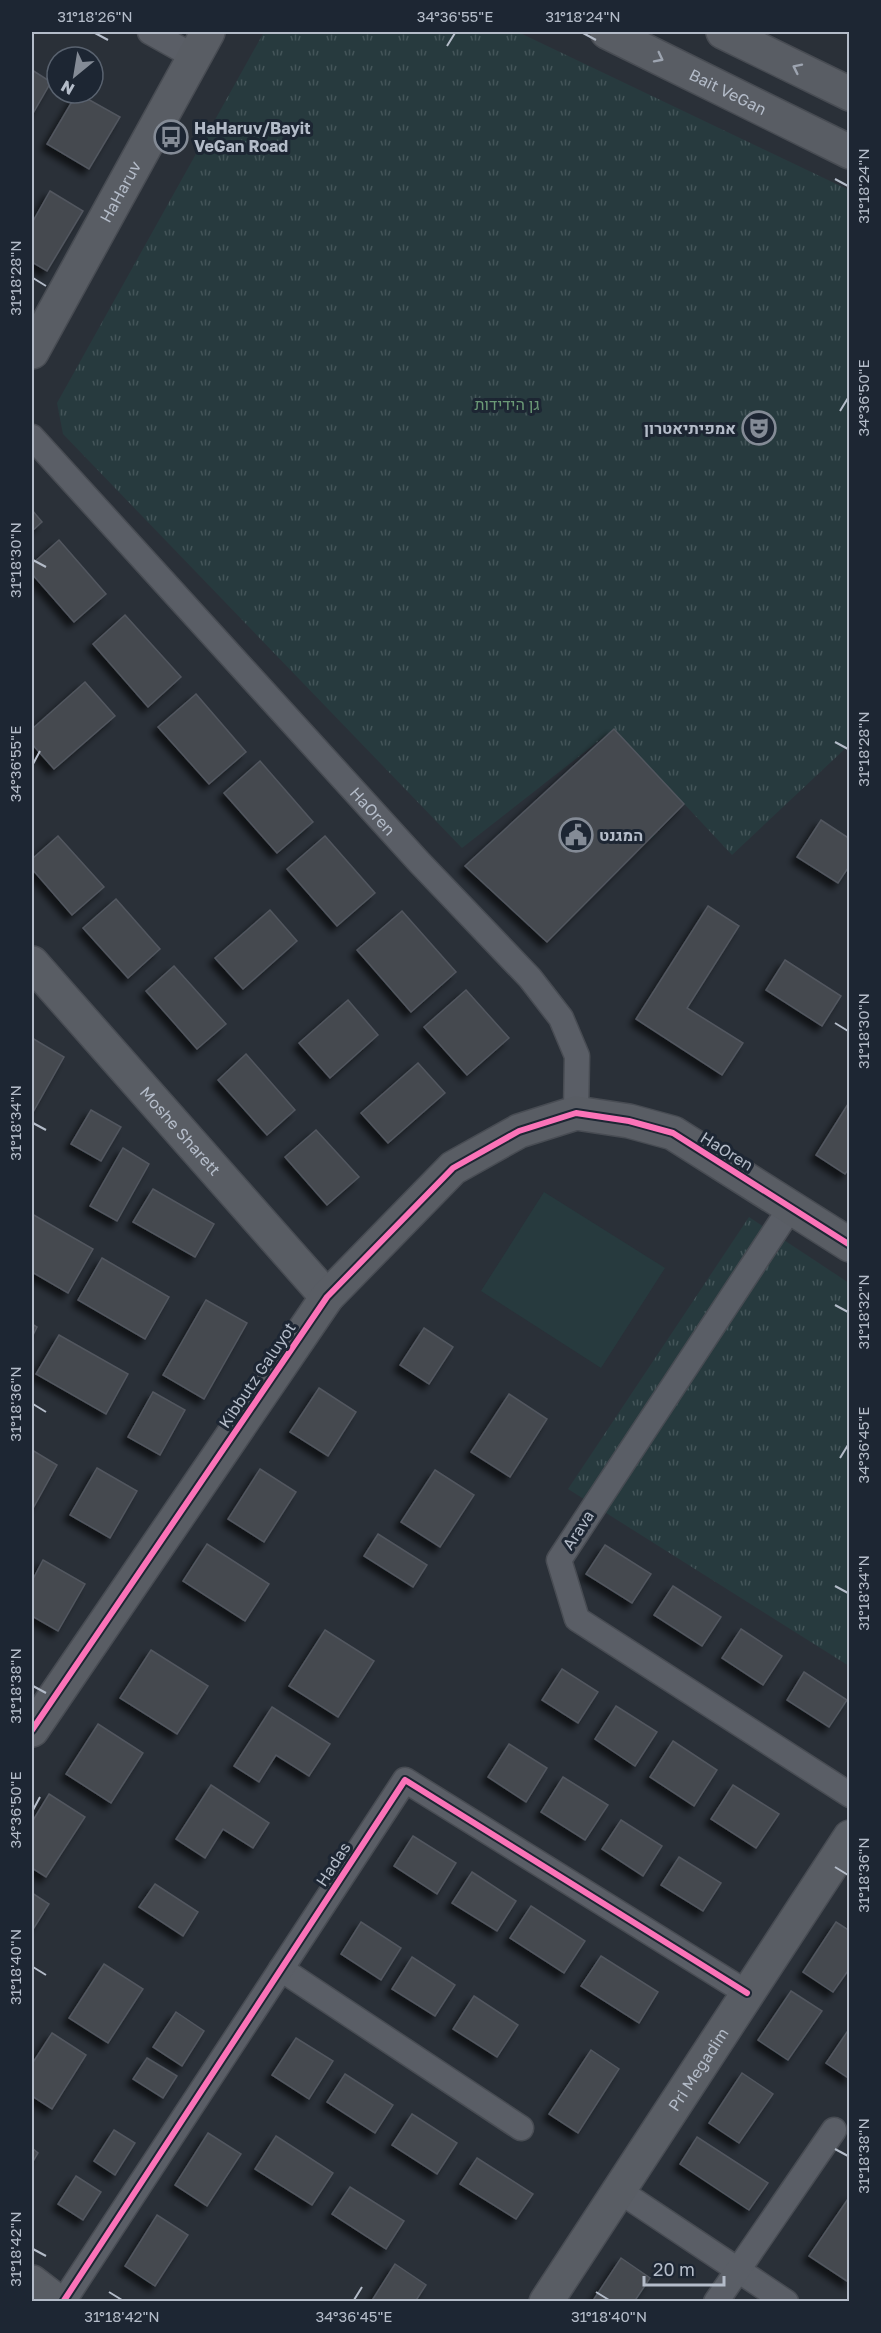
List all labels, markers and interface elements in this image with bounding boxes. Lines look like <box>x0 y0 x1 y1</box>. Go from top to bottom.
text: 31°18'26"N <box>57 7 133 25</box>
text: 34°36'55"E <box>417 7 493 25</box>
text: 31°18'24"N <box>545 7 621 25</box>
north arrow <box>45 45 105 105</box>
one-way arrow <box>653 51 663 62</box>
street label: Bait VeGan <box>686 64 770 119</box>
one-way arrow <box>793 64 804 76</box>
text: N <box>57 76 78 100</box>
place label: HaHaruv/Bayit VeGan Road <box>194 118 311 156</box>
bus stop icon: HaHaruv/Bayit VeGan Road <box>153 119 189 155</box>
text: 31°18'24"N <box>854 148 872 224</box>
street label: HaHaruv <box>95 157 145 226</box>
text: 31°18'28"N <box>6 240 24 316</box>
text: 34°36'50"E <box>854 359 872 437</box>
park label: גן הידידות <box>474 394 540 414</box>
theatre icon: אמפיתיאטרון <box>741 410 777 446</box>
place label: אמפיתיאטרון <box>644 418 736 438</box>
text: 31°18'30"N <box>6 522 24 598</box>
text: 31°18'28"N <box>854 711 872 787</box>
text: 34°36'55"E <box>6 726 24 802</box>
street label: HaOren <box>346 783 400 839</box>
public building icon: המגנט <box>558 817 594 853</box>
place label: המגנט <box>599 825 643 845</box>
text: 31°18'30"N <box>854 993 872 1069</box>
street label: Moshe Sharett <box>136 1082 225 1180</box>
text: 31°18'34"N <box>6 1085 24 1161</box>
street label: HaOren <box>697 1127 757 1175</box>
text: 31°18'32"N <box>854 1274 872 1350</box>
street label: Kibbutz Galuyot <box>214 1318 300 1432</box>
text: 31°18'36"N <box>6 1366 24 1442</box>
text: 34°36'45"E <box>854 1406 872 1484</box>
street label: Arava <box>558 1507 598 1553</box>
text: 31°18'34"N <box>854 1555 872 1631</box>
text: 31°18'38"N <box>6 1648 24 1724</box>
text: 34°36'50"E <box>6 1771 24 1849</box>
text: 31°18'36"N <box>854 1837 872 1913</box>
street label: Hadas <box>311 1838 355 1890</box>
text: 31°18'40"N <box>6 1929 24 2005</box>
street label: Pri Megadim <box>664 2024 733 2115</box>
text: 31°18'38"N <box>854 2118 872 2194</box>
text: 31°18'42"N <box>6 2211 24 2287</box>
scale bar <box>644 2249 724 2287</box>
text: 20 m <box>653 2258 695 2280</box>
text: 31°18'42"N <box>84 2307 160 2325</box>
text: 34°36'45"E <box>315 2307 393 2325</box>
text: 31°18'40"N <box>571 2307 647 2325</box>

